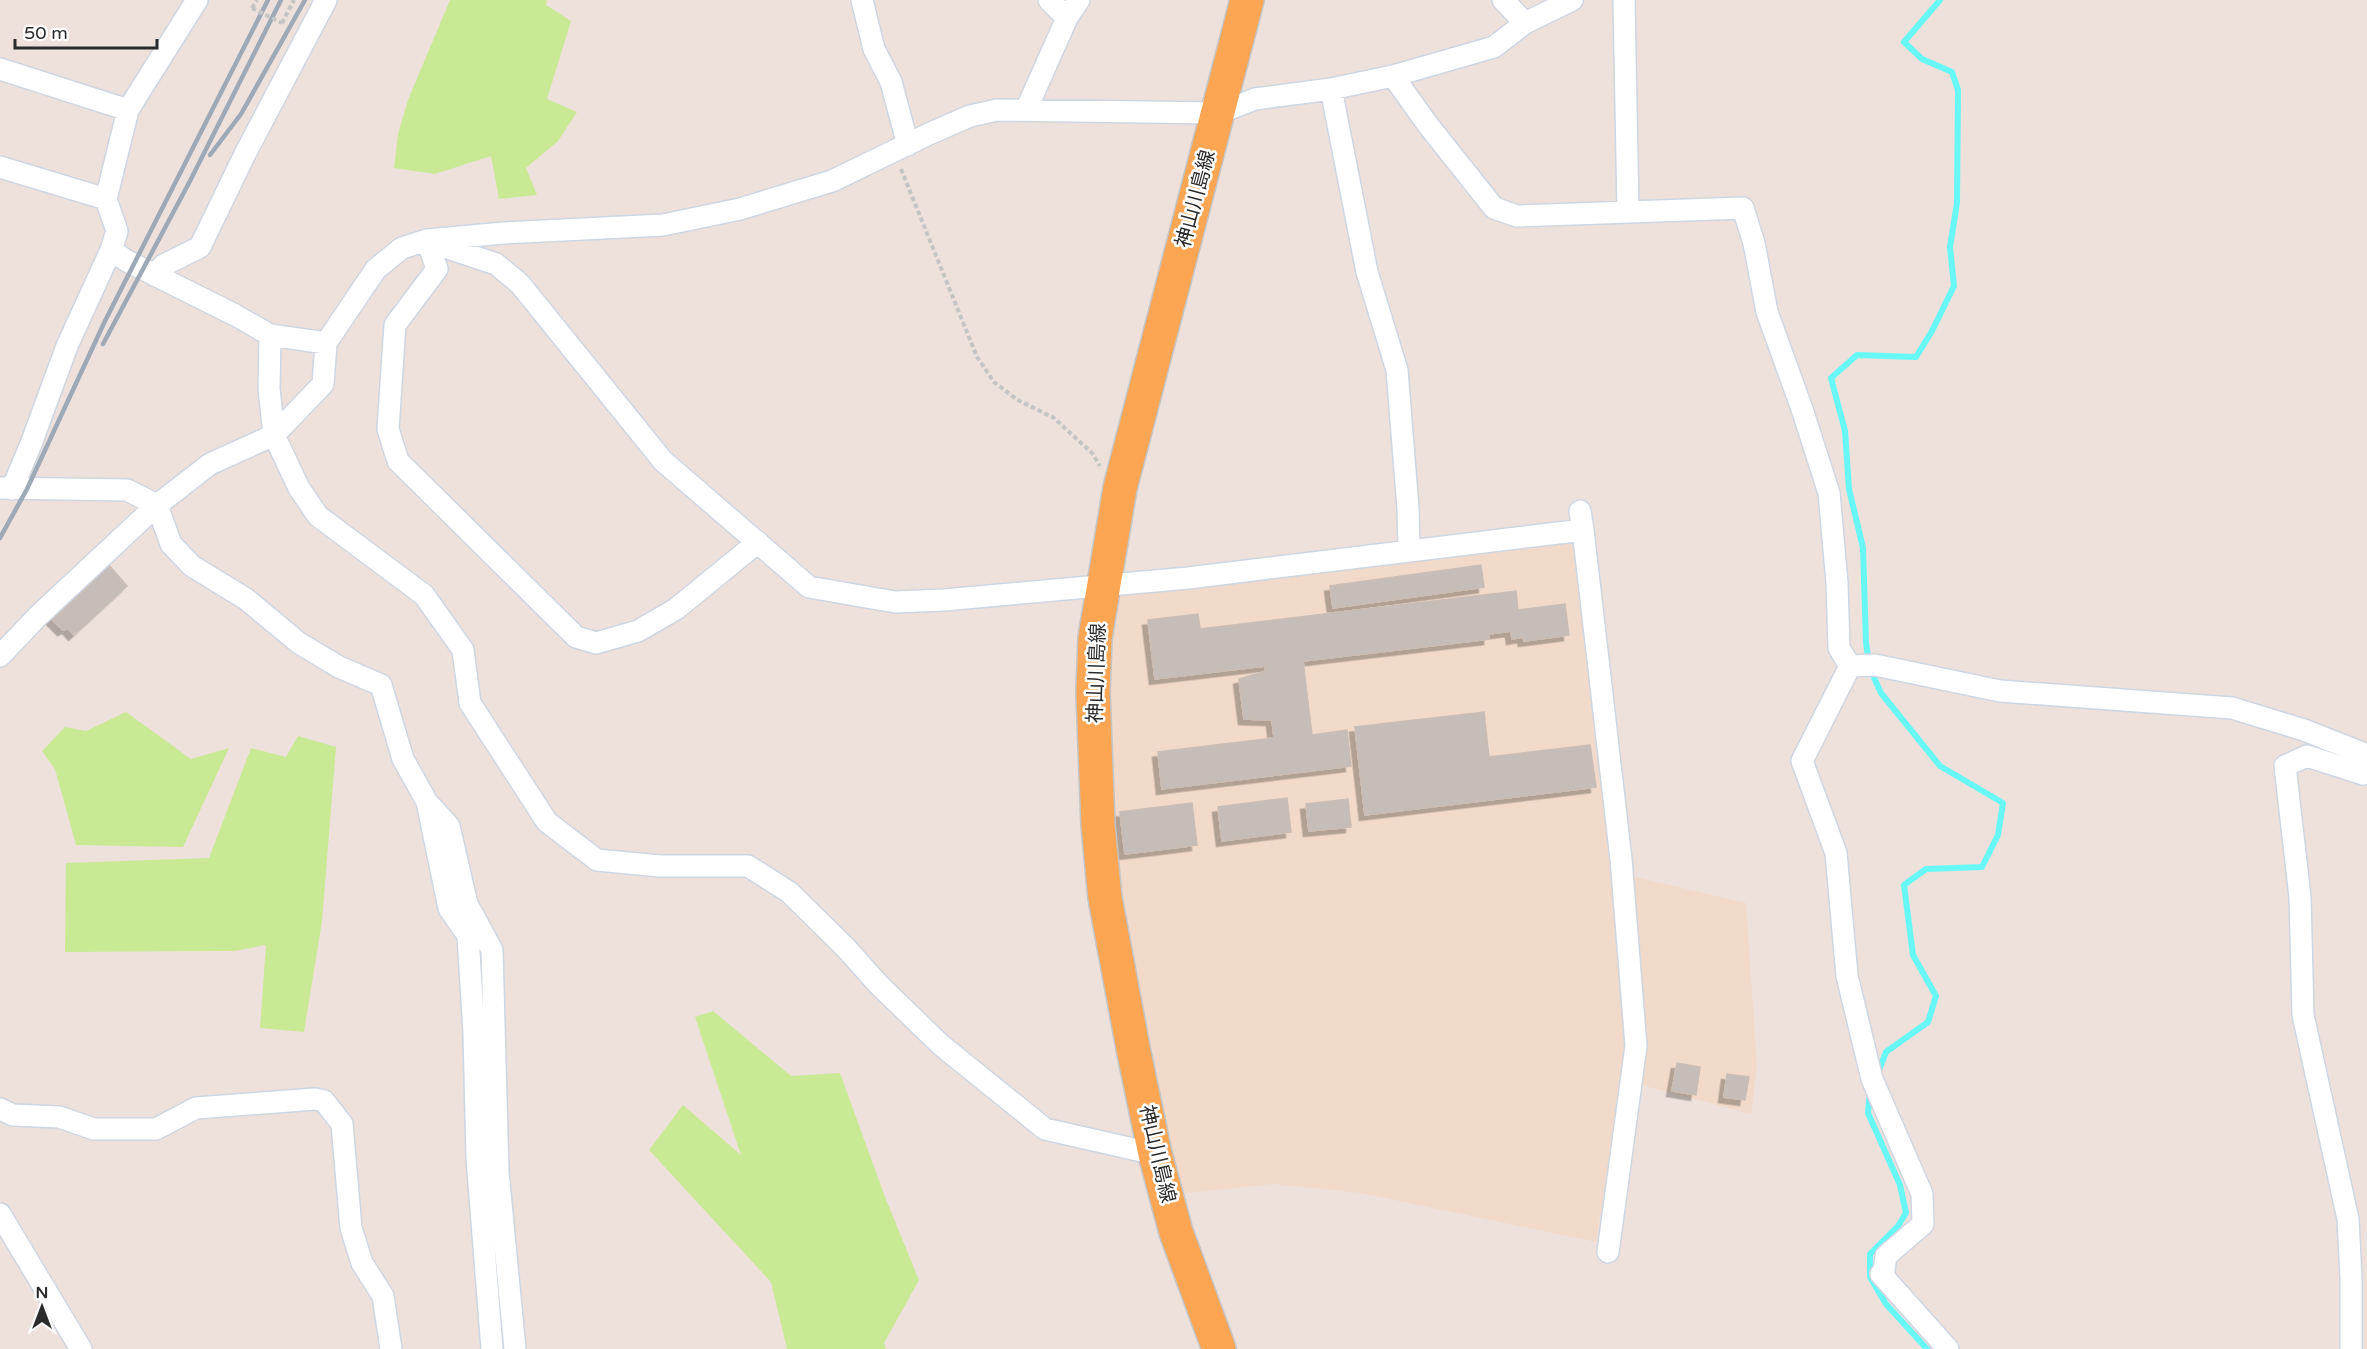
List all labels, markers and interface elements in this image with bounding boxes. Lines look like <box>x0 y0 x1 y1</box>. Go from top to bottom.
scale bar <box>15 12 158 50</box>
text: 50 m <box>24 22 68 44</box>
street label: 神山川島線 <box>1171 148 1221 250</box>
street label: 神山川島線 <box>1083 623 1111 723</box>
street label: 神山川島線 <box>1134 1103 1180 1205</box>
north arrow <box>12 1277 72 1337</box>
text: N <box>36 1283 48 1303</box>

